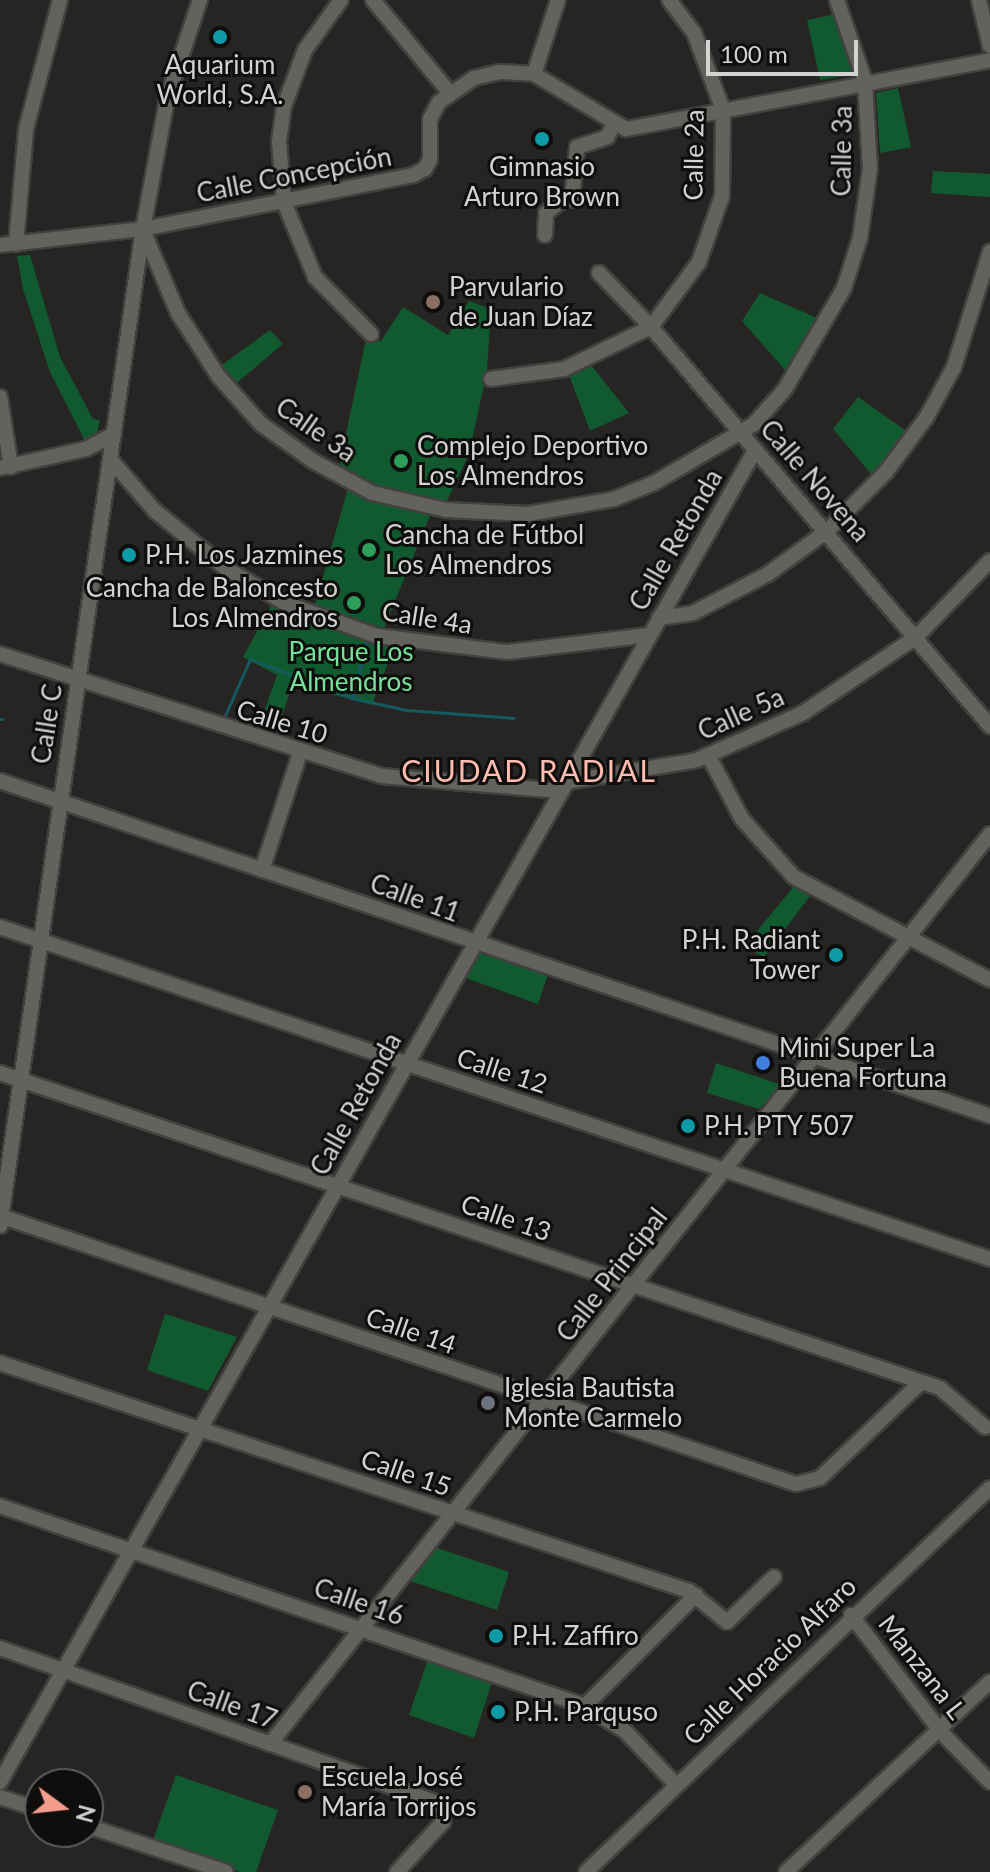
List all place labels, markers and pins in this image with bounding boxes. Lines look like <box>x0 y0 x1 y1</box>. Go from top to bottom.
marker: Aquarium World, S.A. <box>211 28 229 46</box>
place label: Aquarium World, S.A. <box>157 49 283 110</box>
marker: Gimnasio Arturo Brown <box>533 130 551 148</box>
place label: Gimnasio Arturo Brown <box>464 151 620 212</box>
place label: Parvulario de Juan Díaz <box>449 271 594 332</box>
marker: Parvulario de Juan Díaz <box>424 293 442 311</box>
place label: Complejo Deportivo Los Almendros <box>417 430 648 492</box>
marker: Complejo Deportivo Los Almendros <box>392 452 410 470</box>
place label: Cancha de Fútbol Los Almendros <box>385 519 584 580</box>
place label: P.H. Los Jazmines <box>145 539 344 571</box>
marker: Cancha de Fútbol Los Almendros <box>360 541 378 559</box>
marker: P.H. Los Jazmines <box>120 546 138 564</box>
place label: Cancha de Baloncesto Los Almendros <box>86 572 338 634</box>
marker: Cancha de Baloncesto Los Almendros <box>345 594 363 612</box>
place label: P.H. Radiant Tower <box>682 924 820 986</box>
marker: P.H. Radiant Tower <box>827 946 845 964</box>
place label: Mini Super La Buena Fortuna <box>779 1032 947 1094</box>
marker: Mini Super La Buena Fortuna <box>754 1054 772 1072</box>
place label: P.H. PTY 507 <box>704 1110 855 1142</box>
marker: P.H. PTY 507 <box>679 1117 697 1135</box>
place label: Iglesia Bautista Monte Carmelo <box>504 1372 682 1434</box>
marker: Iglesia Bautista Monte Carmelo <box>479 1394 497 1412</box>
place label: P.H. Zaffiro <box>512 1620 639 1652</box>
marker: P.H. Zaffiro <box>487 1627 505 1645</box>
place label: P.H. Parquso <box>514 1696 658 1728</box>
marker: P.H. Parquso <box>489 1703 507 1721</box>
place label: Escuela José María Torrijos <box>321 1761 477 1822</box>
marker: Escuela José María Torrijos <box>296 1783 314 1801</box>

